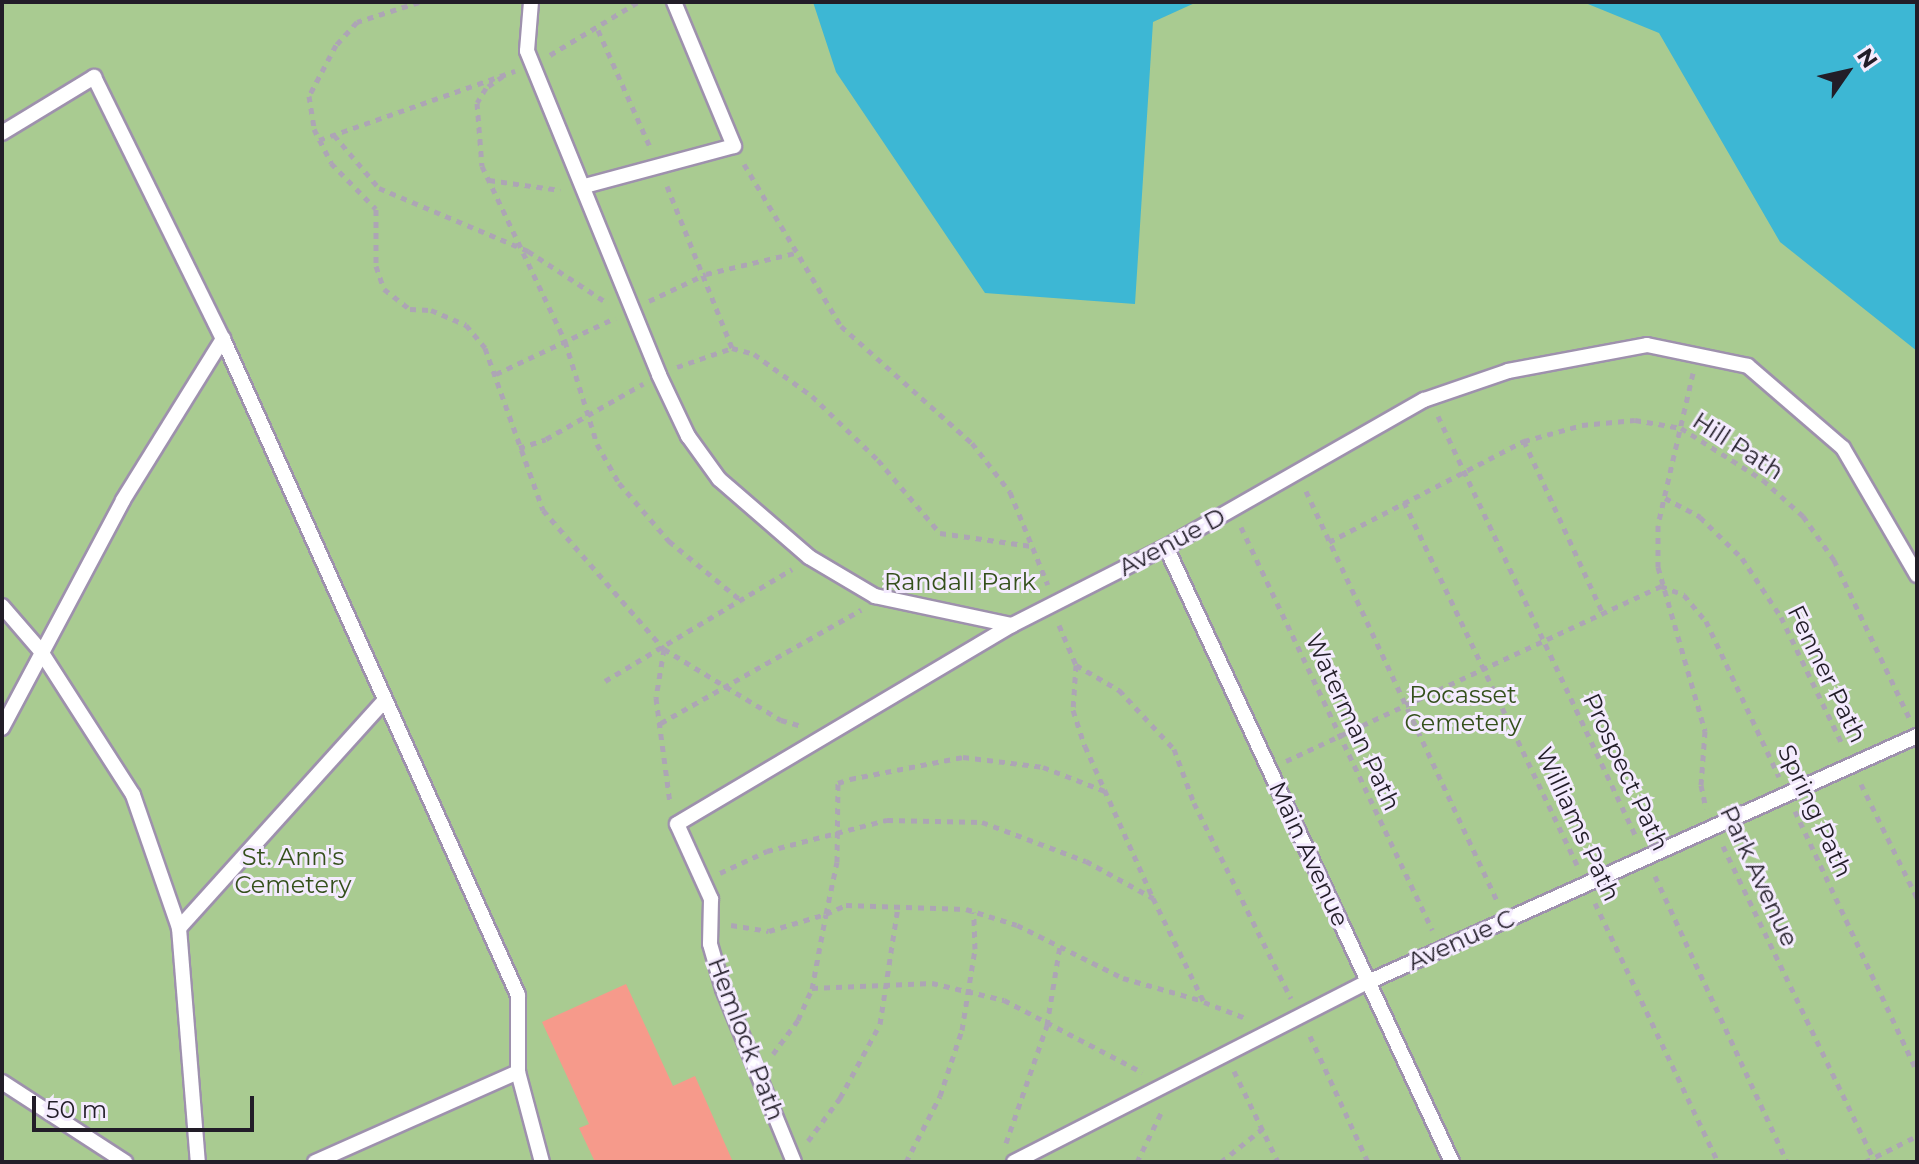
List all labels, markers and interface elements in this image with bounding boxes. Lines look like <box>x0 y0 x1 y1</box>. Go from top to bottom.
north arrow <box>1807 32 1887 112</box>
text: N <box>1851 43 1883 73</box>
street label: Hill Path <box>1687 406 1789 486</box>
street label: Avenue D <box>1114 502 1230 582</box>
park label: Randall Park <box>884 568 1036 596</box>
street label: Fenner Path <box>1781 601 1873 747</box>
street label: Waterman Path <box>1299 629 1407 815</box>
park label: Pocasset Cemetery <box>1404 681 1522 737</box>
street label: Prospect Path <box>1577 689 1675 855</box>
street label: Spring Path <box>1772 740 1858 882</box>
street label: Williams Path <box>1530 742 1626 906</box>
street label: Main Avenue <box>1263 777 1355 931</box>
street label: Park Avenue <box>1714 801 1804 951</box>
park label: St. Ann's Cemetery <box>234 843 352 899</box>
street label: Avenue C <box>1403 904 1519 976</box>
street label: Hemlock Path <box>702 954 790 1124</box>
scale bar <box>36 1080 258 1130</box>
text: 50 m <box>46 1095 107 1124</box>

